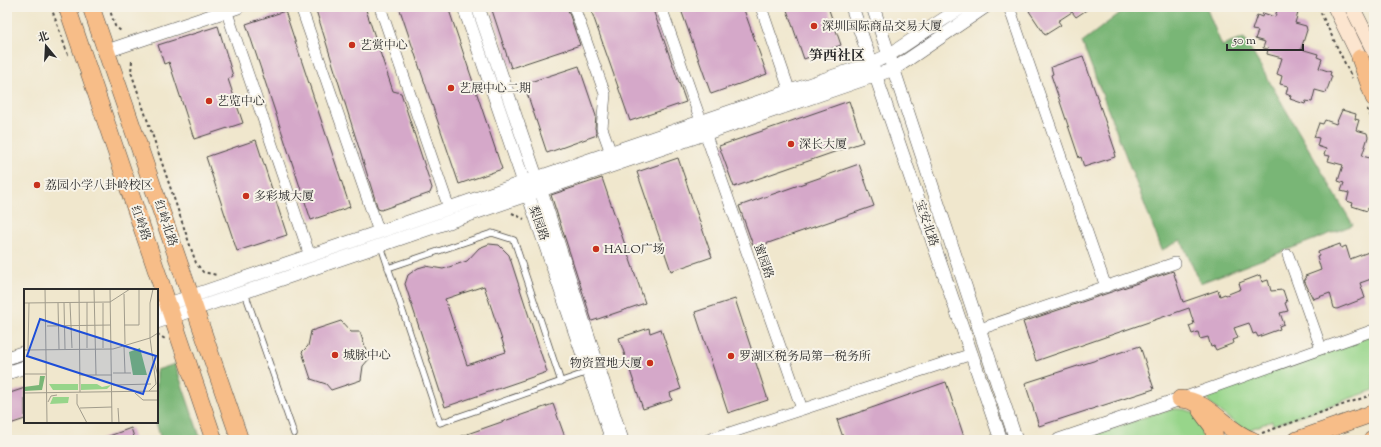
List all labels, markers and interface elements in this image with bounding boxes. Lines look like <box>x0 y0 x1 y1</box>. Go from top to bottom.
place label: 深圳国际商品交易大厦 <box>822 18 942 36</box>
marker: 深圳国际商品交易大厦 <box>809 21 819 31</box>
north arrow <box>26 26 66 66</box>
scale bar <box>1227 26 1303 52</box>
text: 北 <box>36 28 51 47</box>
text: 50 m <box>1232 32 1256 50</box>
place label: 艺赏中心 <box>360 37 408 55</box>
marker: 艺赏中心 <box>347 40 357 50</box>
district label: 笋西社区 <box>809 47 865 67</box>
place label: 艺展中心二期 <box>459 80 531 98</box>
marker: 艺展中心二期 <box>446 83 456 93</box>
place label: 艺览中心 <box>217 93 265 111</box>
marker: 艺览中心 <box>204 96 214 106</box>
place label: 深长大厦 <box>799 136 847 154</box>
marker: 深长大厦 <box>786 139 796 149</box>
place label: 荔园小学八卦岭校区 <box>45 177 153 195</box>
marker: 荔园小学八卦岭校区 <box>32 180 42 190</box>
place label: 多彩城大厦 <box>254 188 314 206</box>
marker: 多彩城大厦 <box>241 191 251 201</box>
street label: 红岭北路 <box>149 198 181 249</box>
street label: 宝安北路 <box>910 198 942 249</box>
street label: 红岭路 <box>126 203 154 243</box>
street label: 梨园路 <box>524 203 552 243</box>
place label: HALO广场 <box>604 241 665 259</box>
street label: 蜜园路 <box>749 241 777 281</box>
marker: HALO广场 <box>591 244 601 254</box>
inset map <box>24 289 158 423</box>
place label: 城脉中心 <box>343 347 391 365</box>
place label: 罗湖区税务局第一税务所 <box>739 348 871 366</box>
marker: 城脉中心 <box>330 350 340 360</box>
marker: 罗湖区税务局第一税务所 <box>726 351 736 361</box>
place label: 物资置地大厦 <box>570 355 642 373</box>
marker: 物资置地大厦 <box>645 358 655 368</box>

